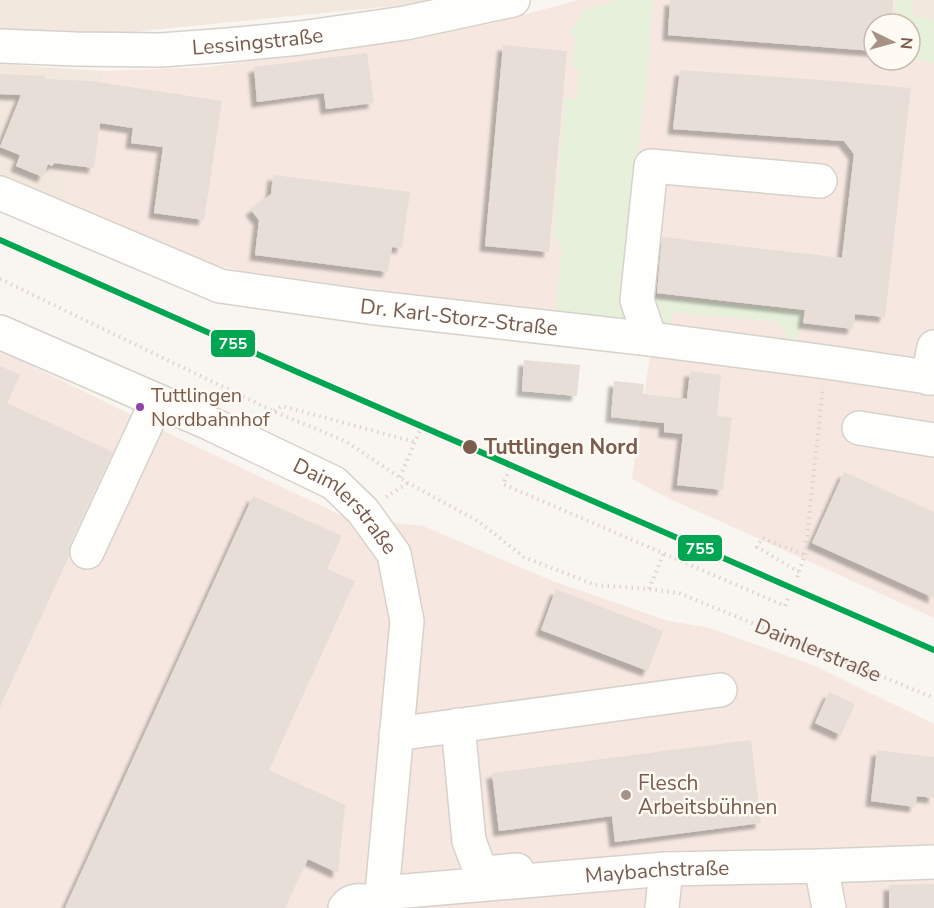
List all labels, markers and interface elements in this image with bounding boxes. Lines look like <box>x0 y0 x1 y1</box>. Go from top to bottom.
north arrow <box>862 12 922 72</box>
street label: Lessingstraße <box>191 21 325 62</box>
text: N <box>894 36 917 50</box>
street label: Dr. Karl-Storz-Straße <box>359 292 559 342</box>
line badge: 755 <box>210 329 256 358</box>
text: 755 <box>219 333 247 355</box>
place label: Tuttlingen Nordbahnhof <box>151 382 270 433</box>
marker: Tuttlingen Nordbahnhof <box>134 401 146 413</box>
place label: Tuttlingen Nord <box>484 433 638 461</box>
marker: Tuttlingen Nord <box>461 438 479 456</box>
street label: Daimlerstraße <box>288 451 404 560</box>
line badge: 755 <box>677 534 723 562</box>
text: 755 <box>686 538 714 560</box>
street label: Daimlerstraße <box>750 612 885 689</box>
place label: Flesch Arbeitsbühnen <box>638 769 778 821</box>
marker: Flesch Arbeitsbühnen <box>619 788 633 802</box>
street label: Maybachstraße <box>584 854 730 890</box>

